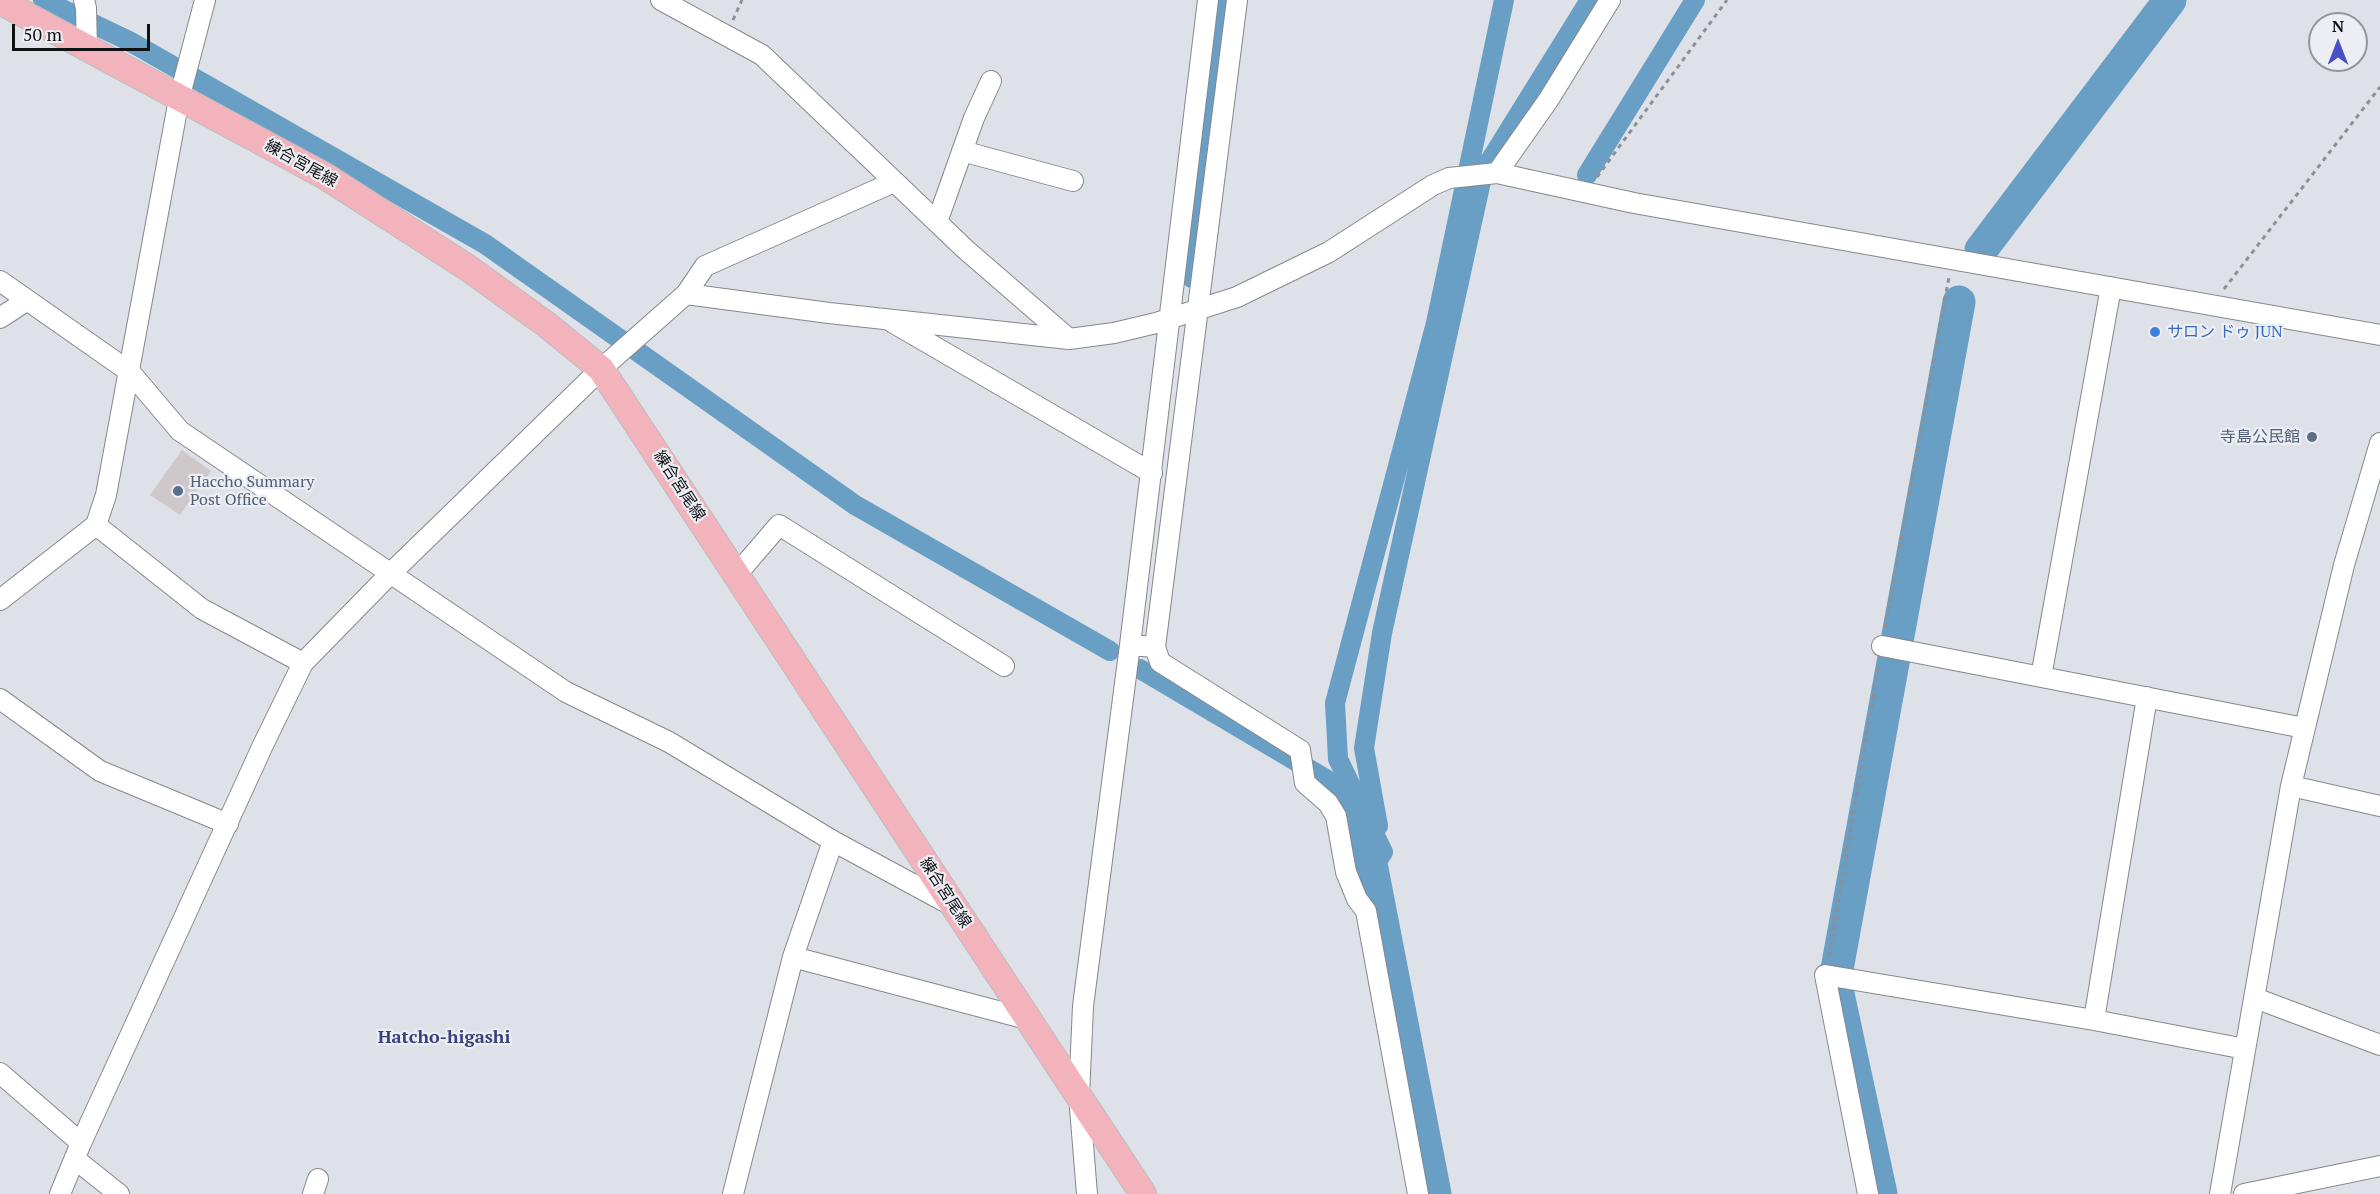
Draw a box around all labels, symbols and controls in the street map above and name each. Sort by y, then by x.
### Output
scale bar [15,12,153,50]
north arrow [2308,12,2368,72]
text: N [2332,15,2344,37]
text: 50 m [23,22,62,46]
street label: 練合宮尾線 [261,136,341,192]
place label: サロン ドゥ JUN [2167,322,2283,342]
marker: サロン ドゥ JUN [2148,325,2162,339]
place label: 寺島公民館 [2220,427,2300,447]
marker: 寺島公民館 [2305,430,2319,444]
street label: 練合宮尾線 [649,447,709,525]
place label: Haccho Summary Post Office [190,472,314,510]
marker: Haccho Summary Post Office [171,484,185,498]
street label: 練合宮尾線 [915,854,975,932]
district label: Hatcho-higashi [378,1027,510,1049]

